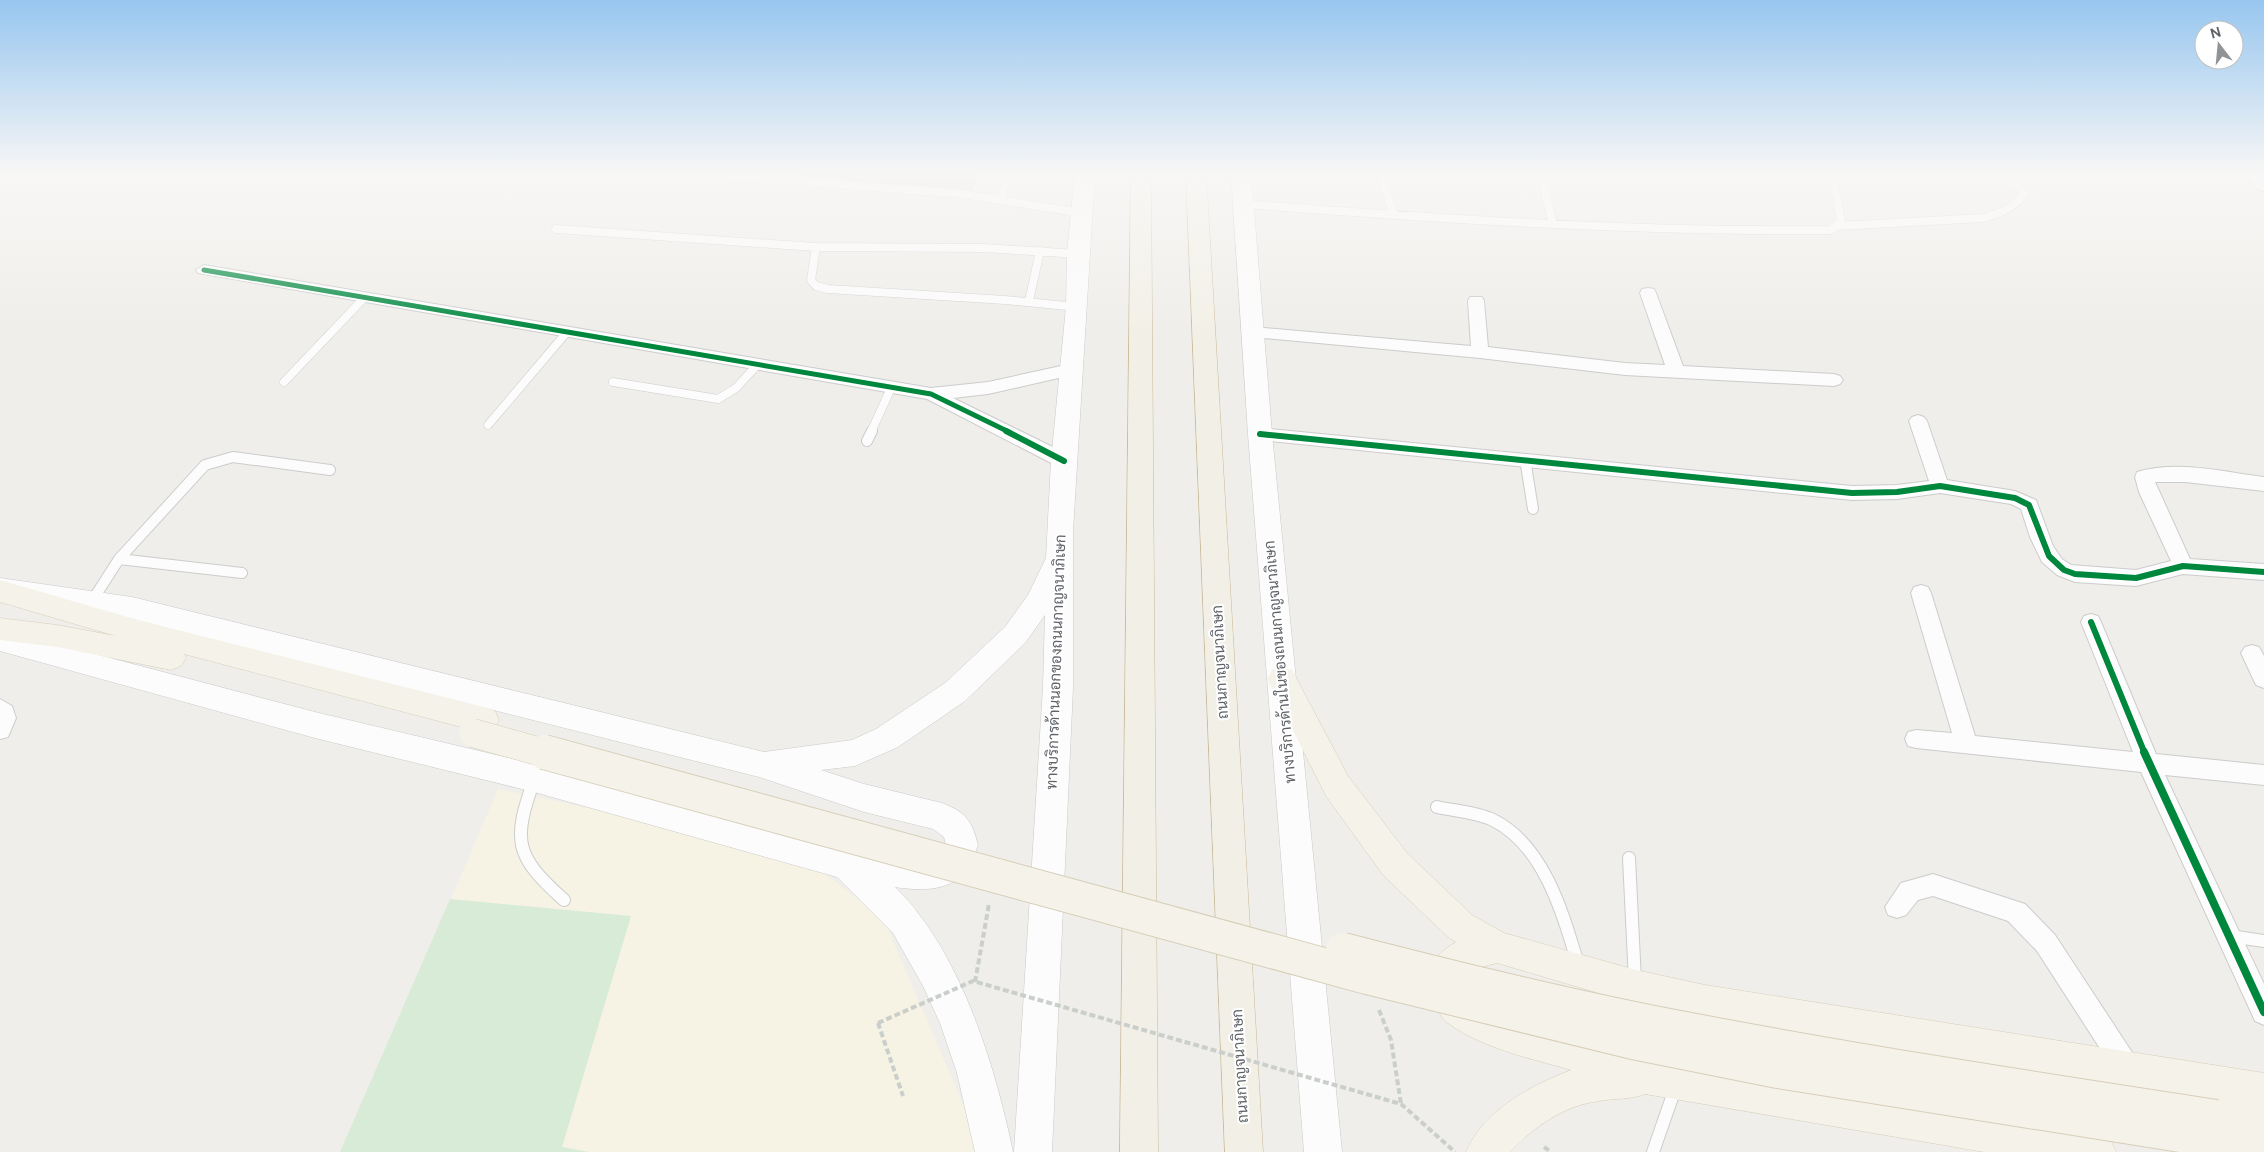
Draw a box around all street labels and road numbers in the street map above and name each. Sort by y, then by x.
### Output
street label: ทางบริการด้านนอกของถนนกาญจนาภิเษก [1042,534,1070,790]
street label: ทางบริการด้านในของถนนกาญจนาภิเษก [1259,540,1301,784]
street label: ถนนกาญจนาภิเษก [1207,605,1233,719]
street label: ถนนกาญจนาภิเษก [1227,1009,1253,1123]

